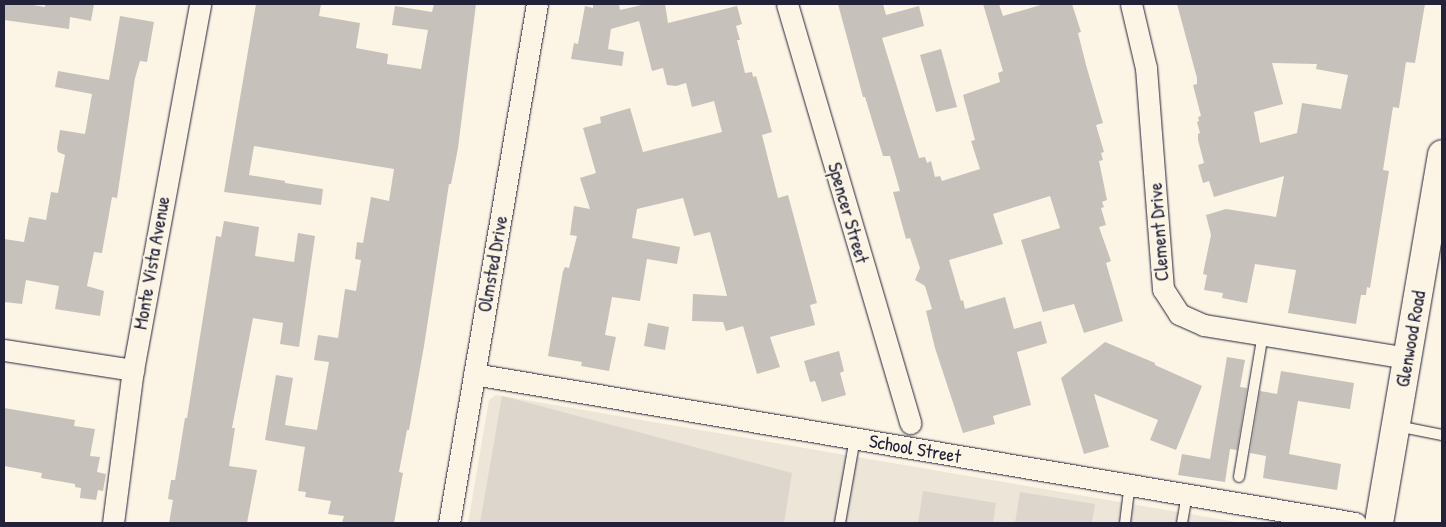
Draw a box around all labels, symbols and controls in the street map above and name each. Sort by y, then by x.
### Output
street label: Spencer Street [823,160,873,266]
street label: Clement Drive [1144,182,1174,282]
street label: Monte Vista Avenue [129,195,175,331]
street label: Olmsted Drive [473,214,513,314]
street label: Glenwood Road [1391,289,1431,389]
street label: School Street [867,430,963,468]

